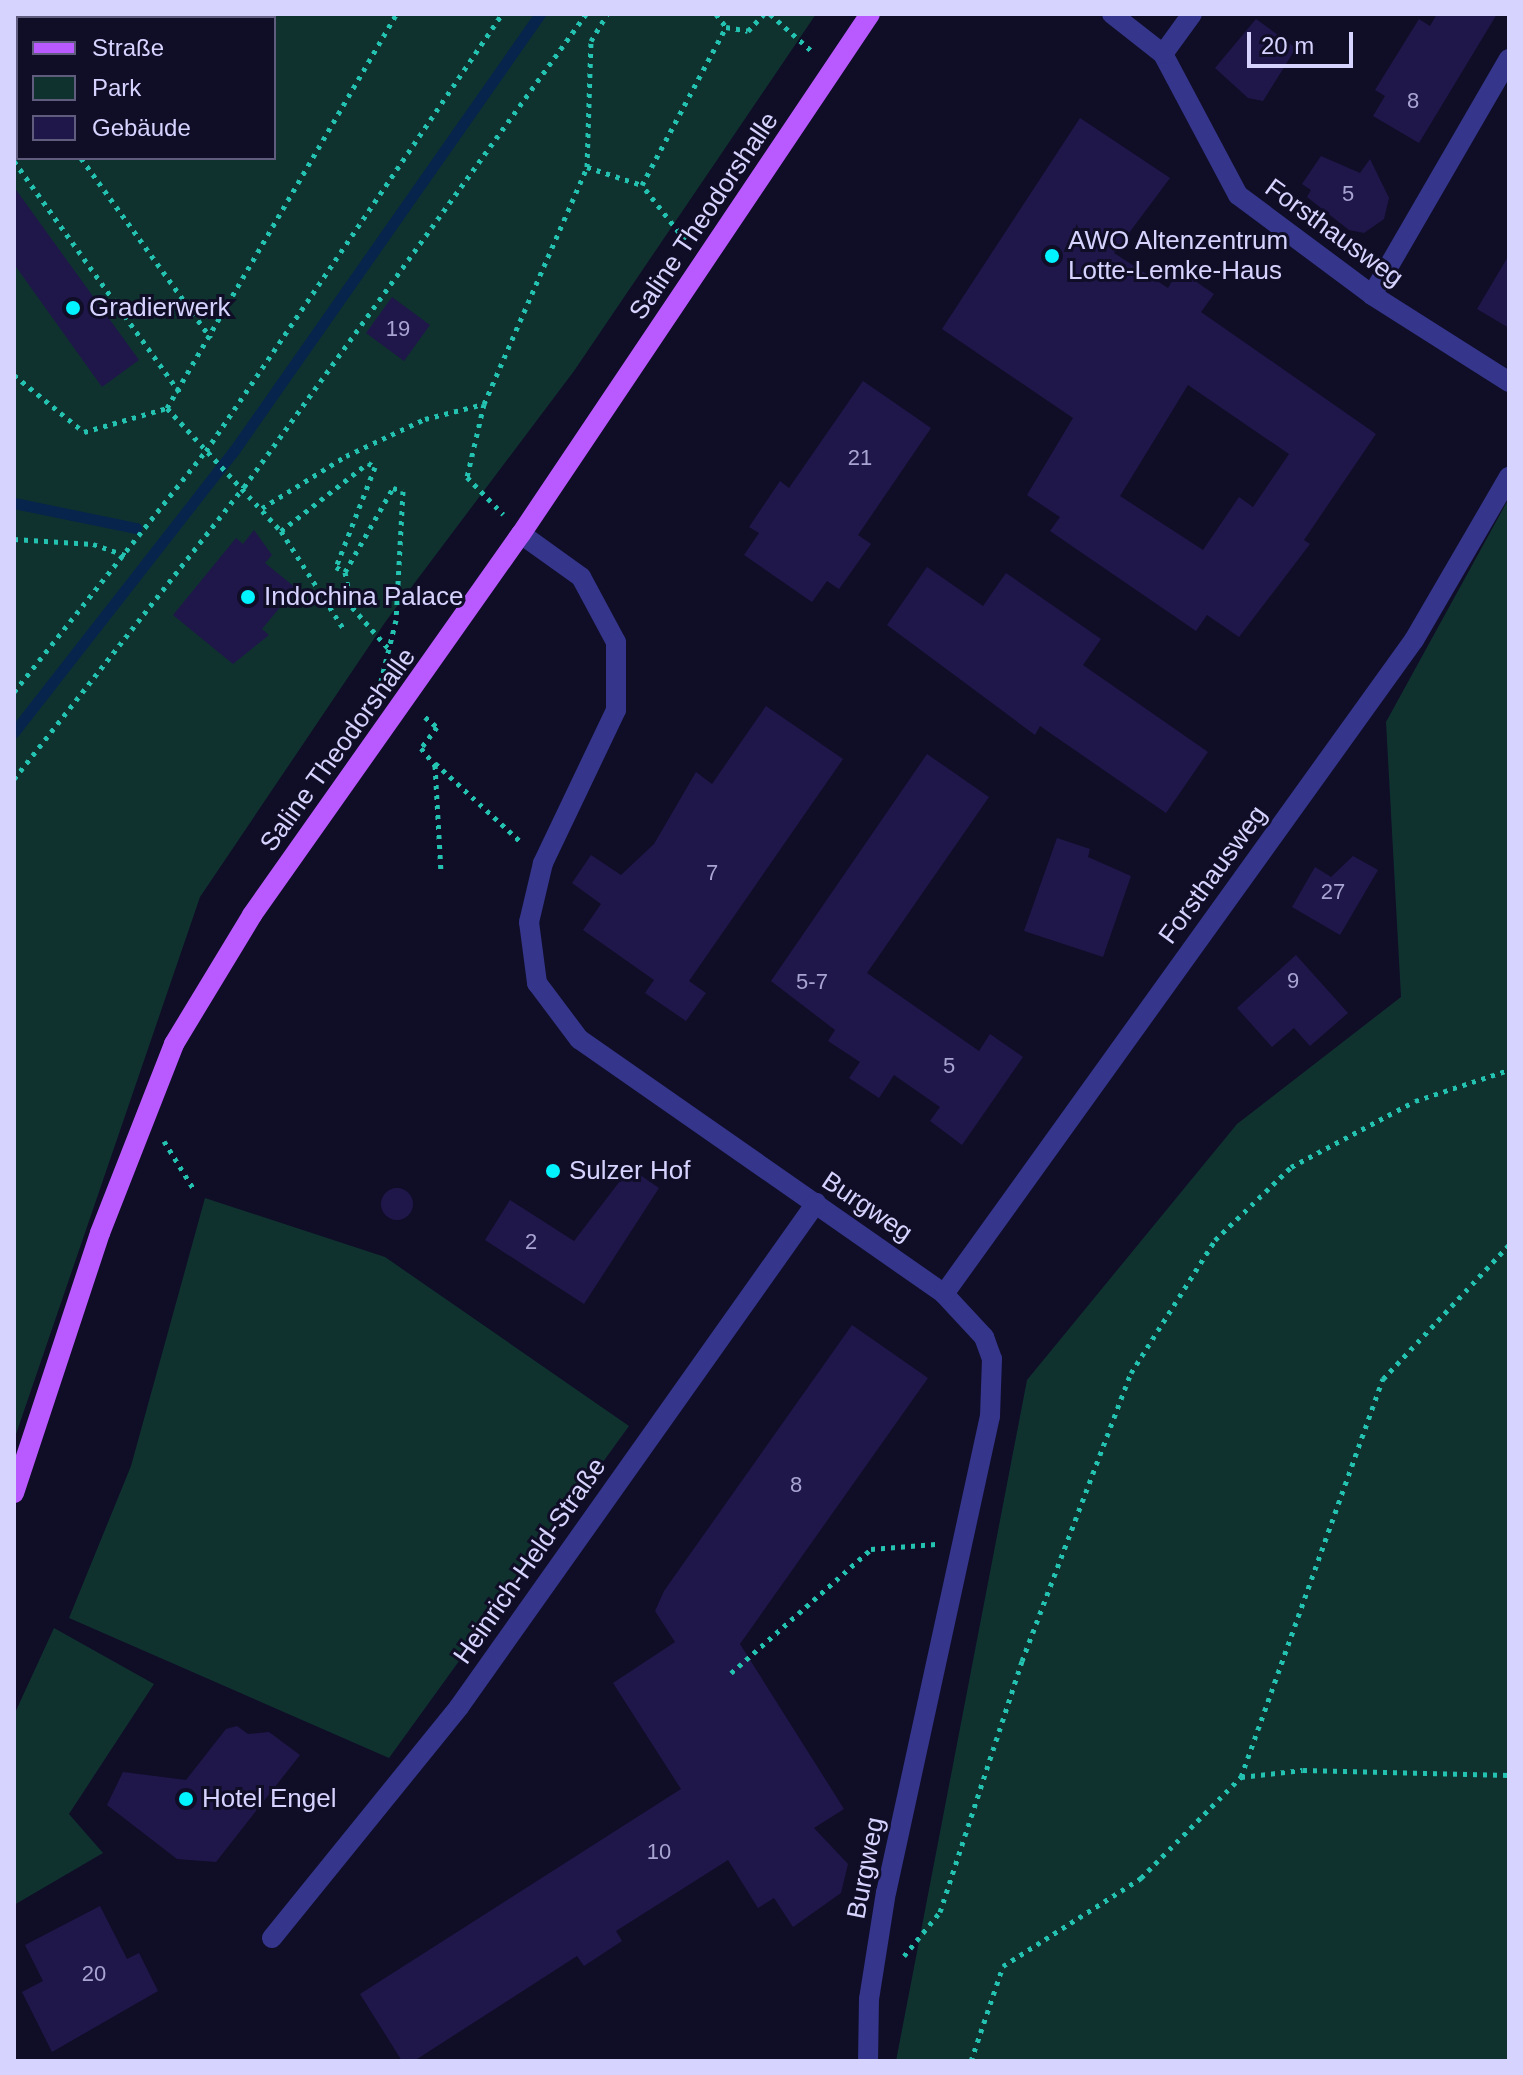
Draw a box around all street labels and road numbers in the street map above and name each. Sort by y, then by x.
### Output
street label: Saline Theodorshalle [623,106,785,326]
street label: Forsthausweg [1259,172,1409,294]
street label: Saline Theodorshalle [254,642,422,858]
street label: Forsthausweg [1152,800,1274,950]
street label: Burgweg [816,1165,918,1249]
street label: Heinrich-Held-Straße [447,1452,613,1670]
street label: Burgweg [841,1815,891,1921]

